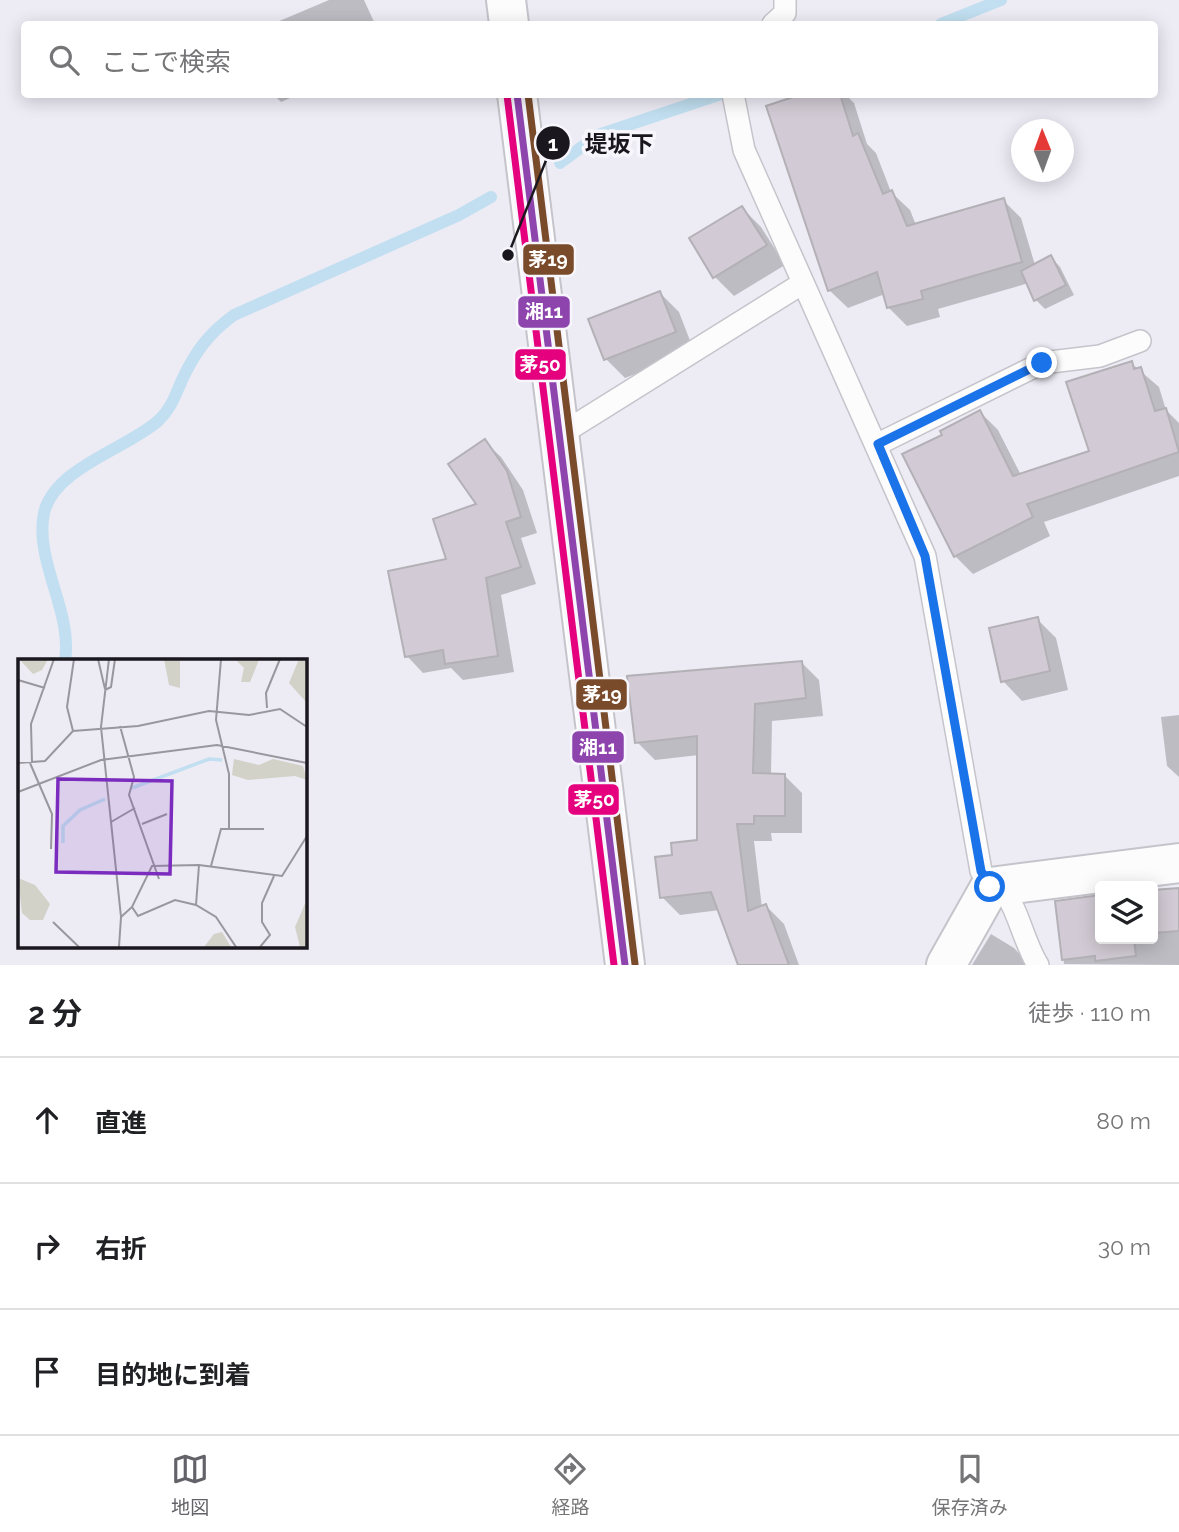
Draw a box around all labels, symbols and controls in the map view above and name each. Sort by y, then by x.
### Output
search box [21,21,1158,98]
icon: search [45,41,83,79]
text: ここで検索 [101,47,231,77]
north arrow [1011,119,1074,182]
callout: 堤坂下 [536,121,668,165]
text: 堤坂下 [585,130,654,157]
text: 1 [548,131,558,156]
line badge: 茅19 [522,243,575,276]
text: 茅19 [528,248,568,270]
line badge: 湘11 [517,295,571,329]
text: 湘11 [525,300,563,322]
route end [1026,347,1057,378]
line badge: 茅50 [514,348,567,381]
text: 茅50 [519,353,561,375]
inset map [18,659,306,948]
line badge: 茅19 [575,678,628,711]
text: 茅19 [582,683,622,705]
line badge: 湘11 [571,730,625,764]
text: 湘11 [579,736,617,758]
line badge: 茅50 [567,783,620,816]
text: 茅50 [573,788,615,810]
route start [974,871,1005,902]
map controls [1095,881,1158,944]
button: layers [1095,881,1158,944]
text: 2 分 [28,996,82,1031]
text: 徒歩 · 110 m [1028,999,1151,1026]
icon: ahead [28,1101,66,1139]
text: 80 m [1096,1107,1151,1134]
text: 直進 [95,1108,147,1138]
icon: right [28,1227,66,1265]
text: 30 m [1098,1233,1151,1260]
text: 右折 [95,1234,147,1264]
icon: arrive [28,1353,66,1391]
text: 目的地に到着 [95,1360,251,1390]
tab: 地図 [171,1450,209,1519]
tab: 経路 [551,1450,590,1519]
tab: 保存済み [932,1450,1008,1519]

